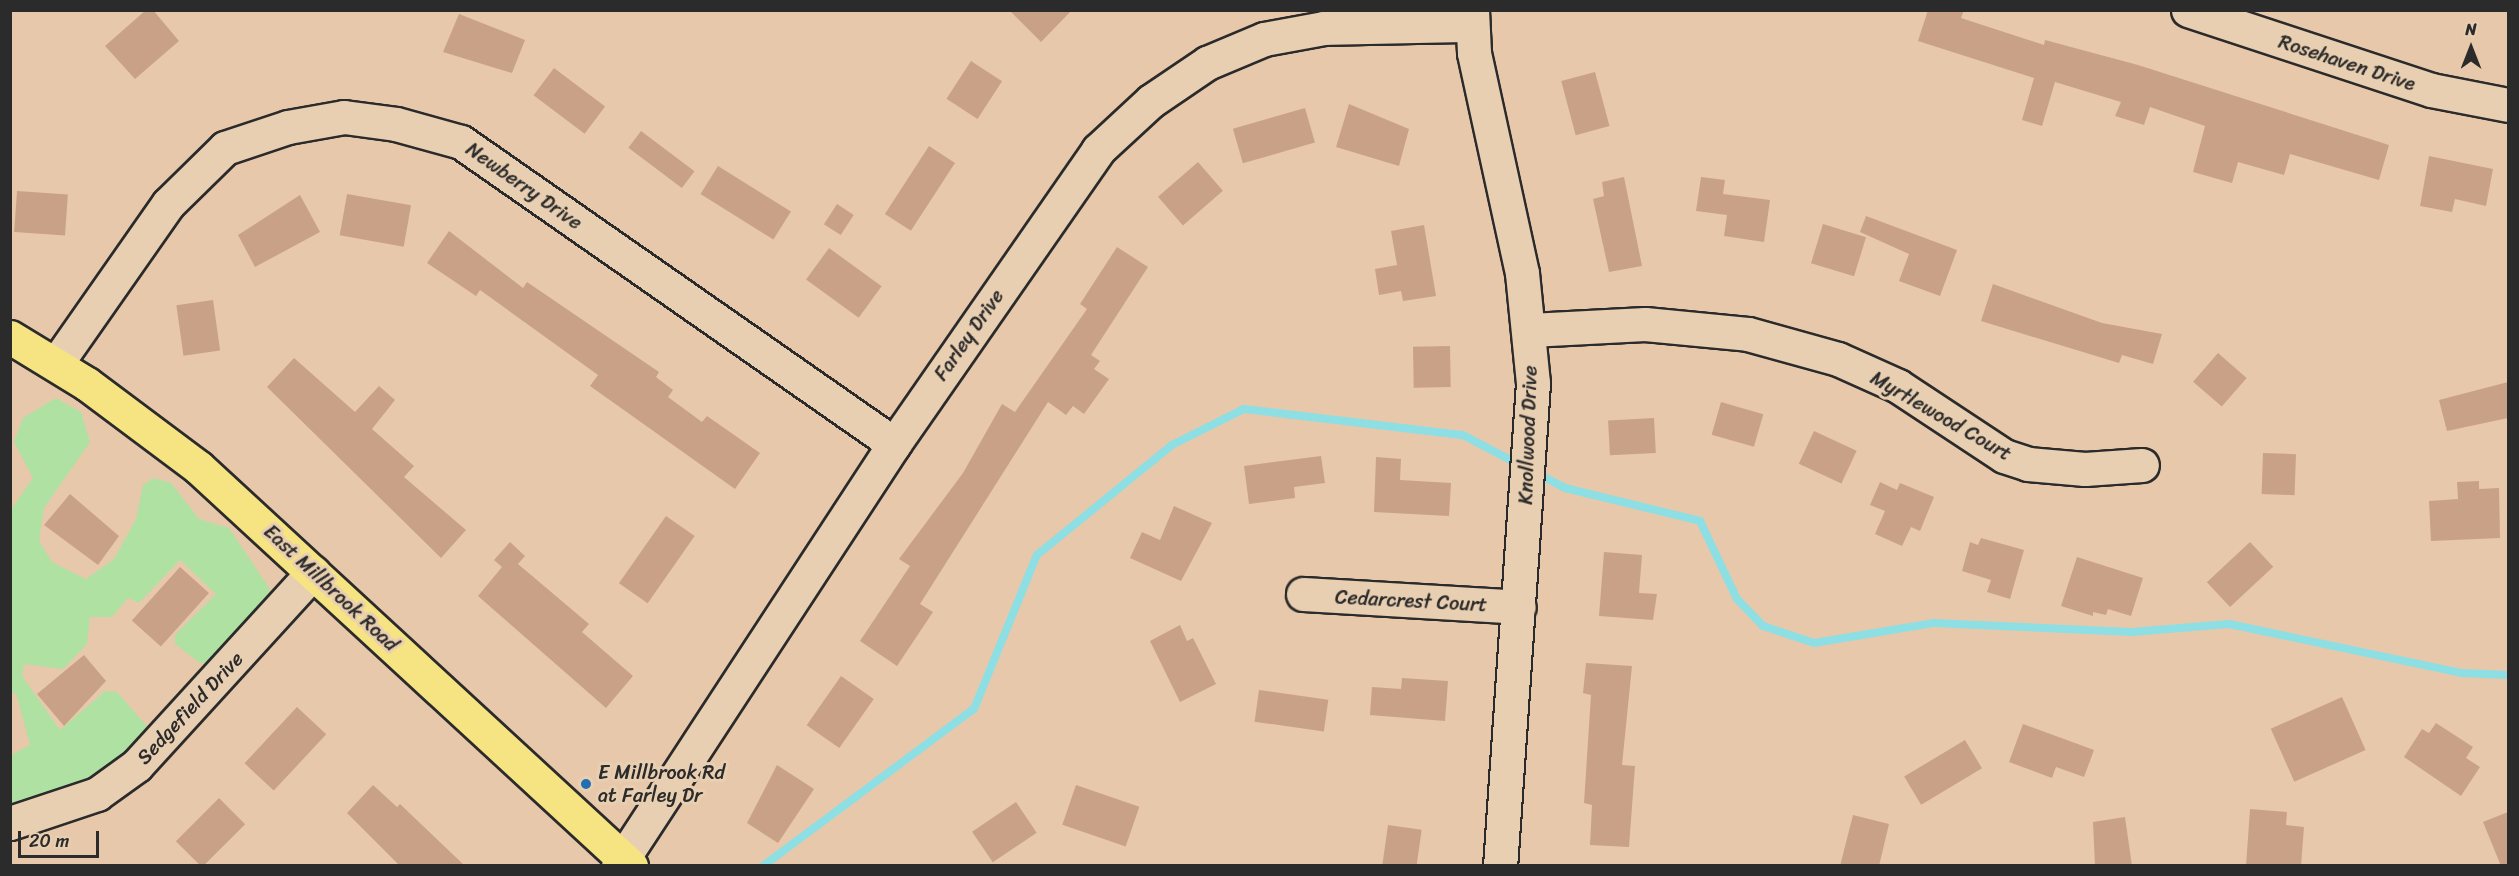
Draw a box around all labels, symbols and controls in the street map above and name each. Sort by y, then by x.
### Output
text: N [2465,15,2477,44]
north arrow [2441,18,2501,78]
street label: Rosehaven Drive [2275,29,2419,97]
street label: Newberry Drive [461,137,587,235]
street label: Farley Drive [929,285,1009,385]
street label: Knollwood Drive [1514,365,1542,505]
street label: Myrtlewood Court [1866,366,2016,466]
street label: East Millbrook Road [259,519,403,657]
street label: Cedarcrest Court [1334,585,1488,617]
street label: Sedgefield Drive [132,647,248,769]
place label: E Millbrook Rd at Farley Dr [598,760,725,807]
marker: E Millbrook Rd at Farley Dr [579,777,593,791]
scale bar [21,819,102,857]
text: 20 m [29,825,69,857]

